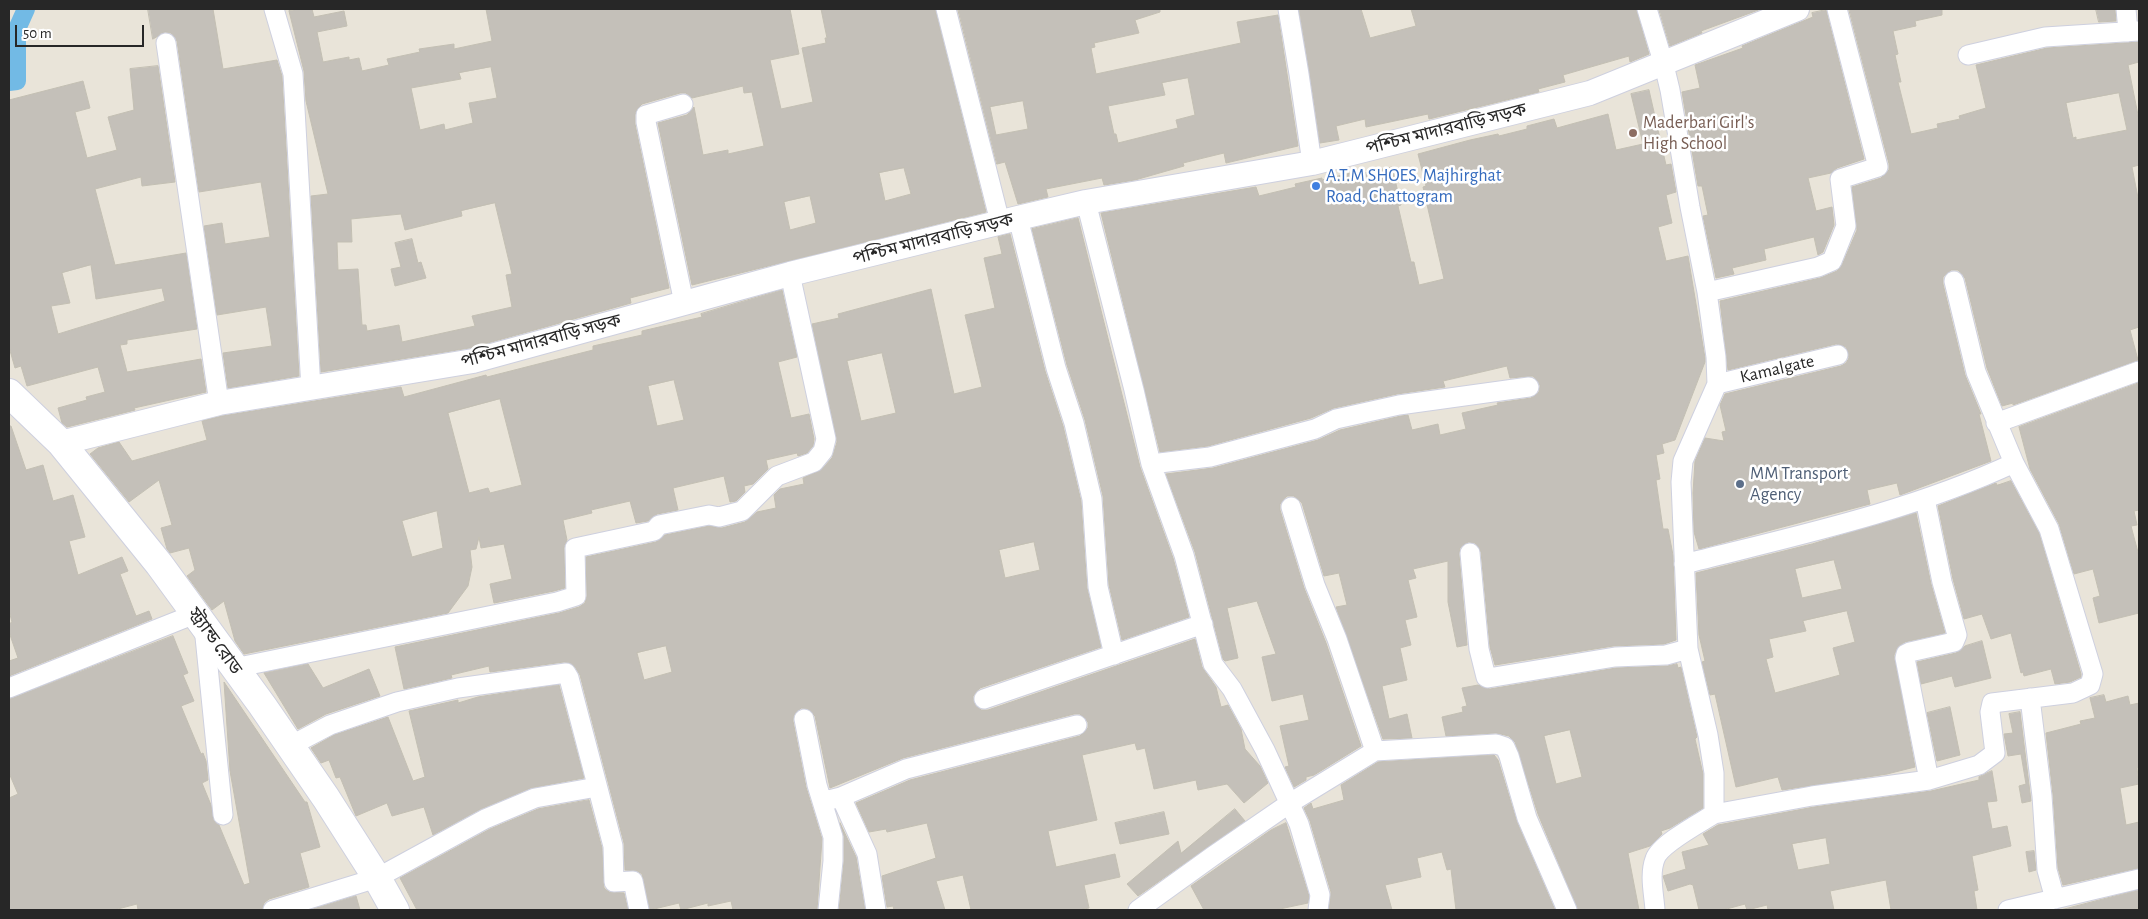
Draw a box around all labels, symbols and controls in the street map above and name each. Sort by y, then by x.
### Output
scale bar [18,15,146,47]
text: 50 m [23,26,52,41]
street label: পশ্চিম মাদারবাড়ি সড়ক [1363,99,1529,159]
place label: Maderbari Girl's High School [1643,112,1754,154]
marker: Maderbari Girl's High School [1627,127,1639,139]
place label: A.T.M SHOES, Majhirghat Road, Chattogram [1326,165,1502,208]
marker: A.T.M SHOES, Majhirghat Road, Chattogram [1310,180,1322,192]
street label: পশ্চিম মাদারবাড়ি সড়ক [850,209,1016,269]
street label: পশ্চিম মাদারবাড়ি সড়ক [459,309,623,373]
street label: Kamalgate [1738,350,1816,388]
place label: MM Transport Agency [1750,463,1848,506]
marker: MM Transport Agency [1734,478,1746,490]
street label: স্ট্র্যান্ড রোড [183,603,247,679]

